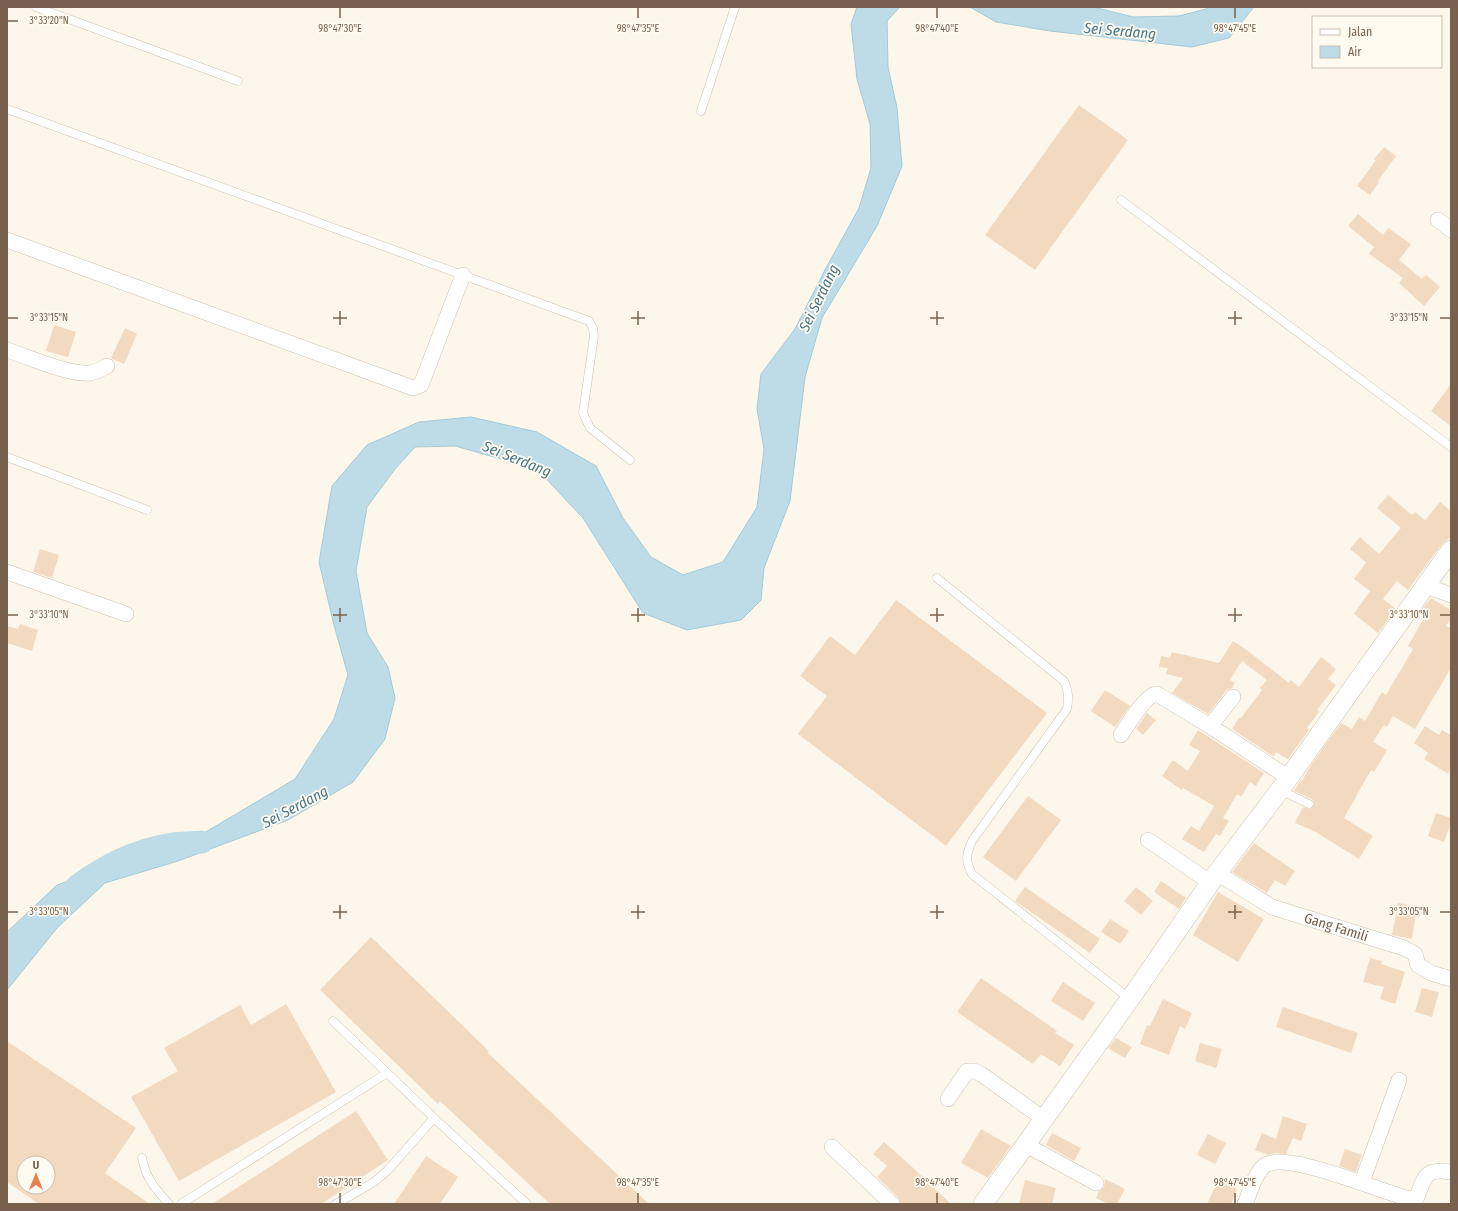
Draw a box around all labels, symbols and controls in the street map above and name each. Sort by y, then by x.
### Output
text: 3°33'20"N [29,15,69,27]
legend [1312,16,1442,68]
water label: Sei Serdang [1082,19,1157,43]
text: 98°47'30"E [318,23,362,35]
text: 98°47'35"E [617,23,660,35]
text: 98°47'40"E [915,23,959,35]
text: 98°47'45"E [1214,23,1257,35]
text: Jalan [1348,25,1372,39]
text: Air [1348,45,1362,59]
water label: Sei Serdang [795,261,843,335]
text: 3°33'15"N [30,312,68,324]
text: 3°33'15"N [1390,312,1428,324]
water label: Sei Serdang [479,437,554,481]
text: 3°33'10"N [29,609,69,621]
text: 3°33'10"N [1389,609,1429,621]
water label: Sei Serdang [258,782,331,832]
text: 3°33'05"N [29,906,69,918]
text: 3°33'05"N [1389,906,1429,918]
street label: Gang Famili [1302,910,1370,945]
north arrow [16,1155,56,1195]
text: U [33,1159,39,1172]
text: 98°47'30"E [318,1177,362,1189]
text: 98°47'35"E [617,1177,660,1189]
text: 98°47'40"E [915,1177,959,1189]
text: 98°47'45"E [1214,1177,1257,1189]

